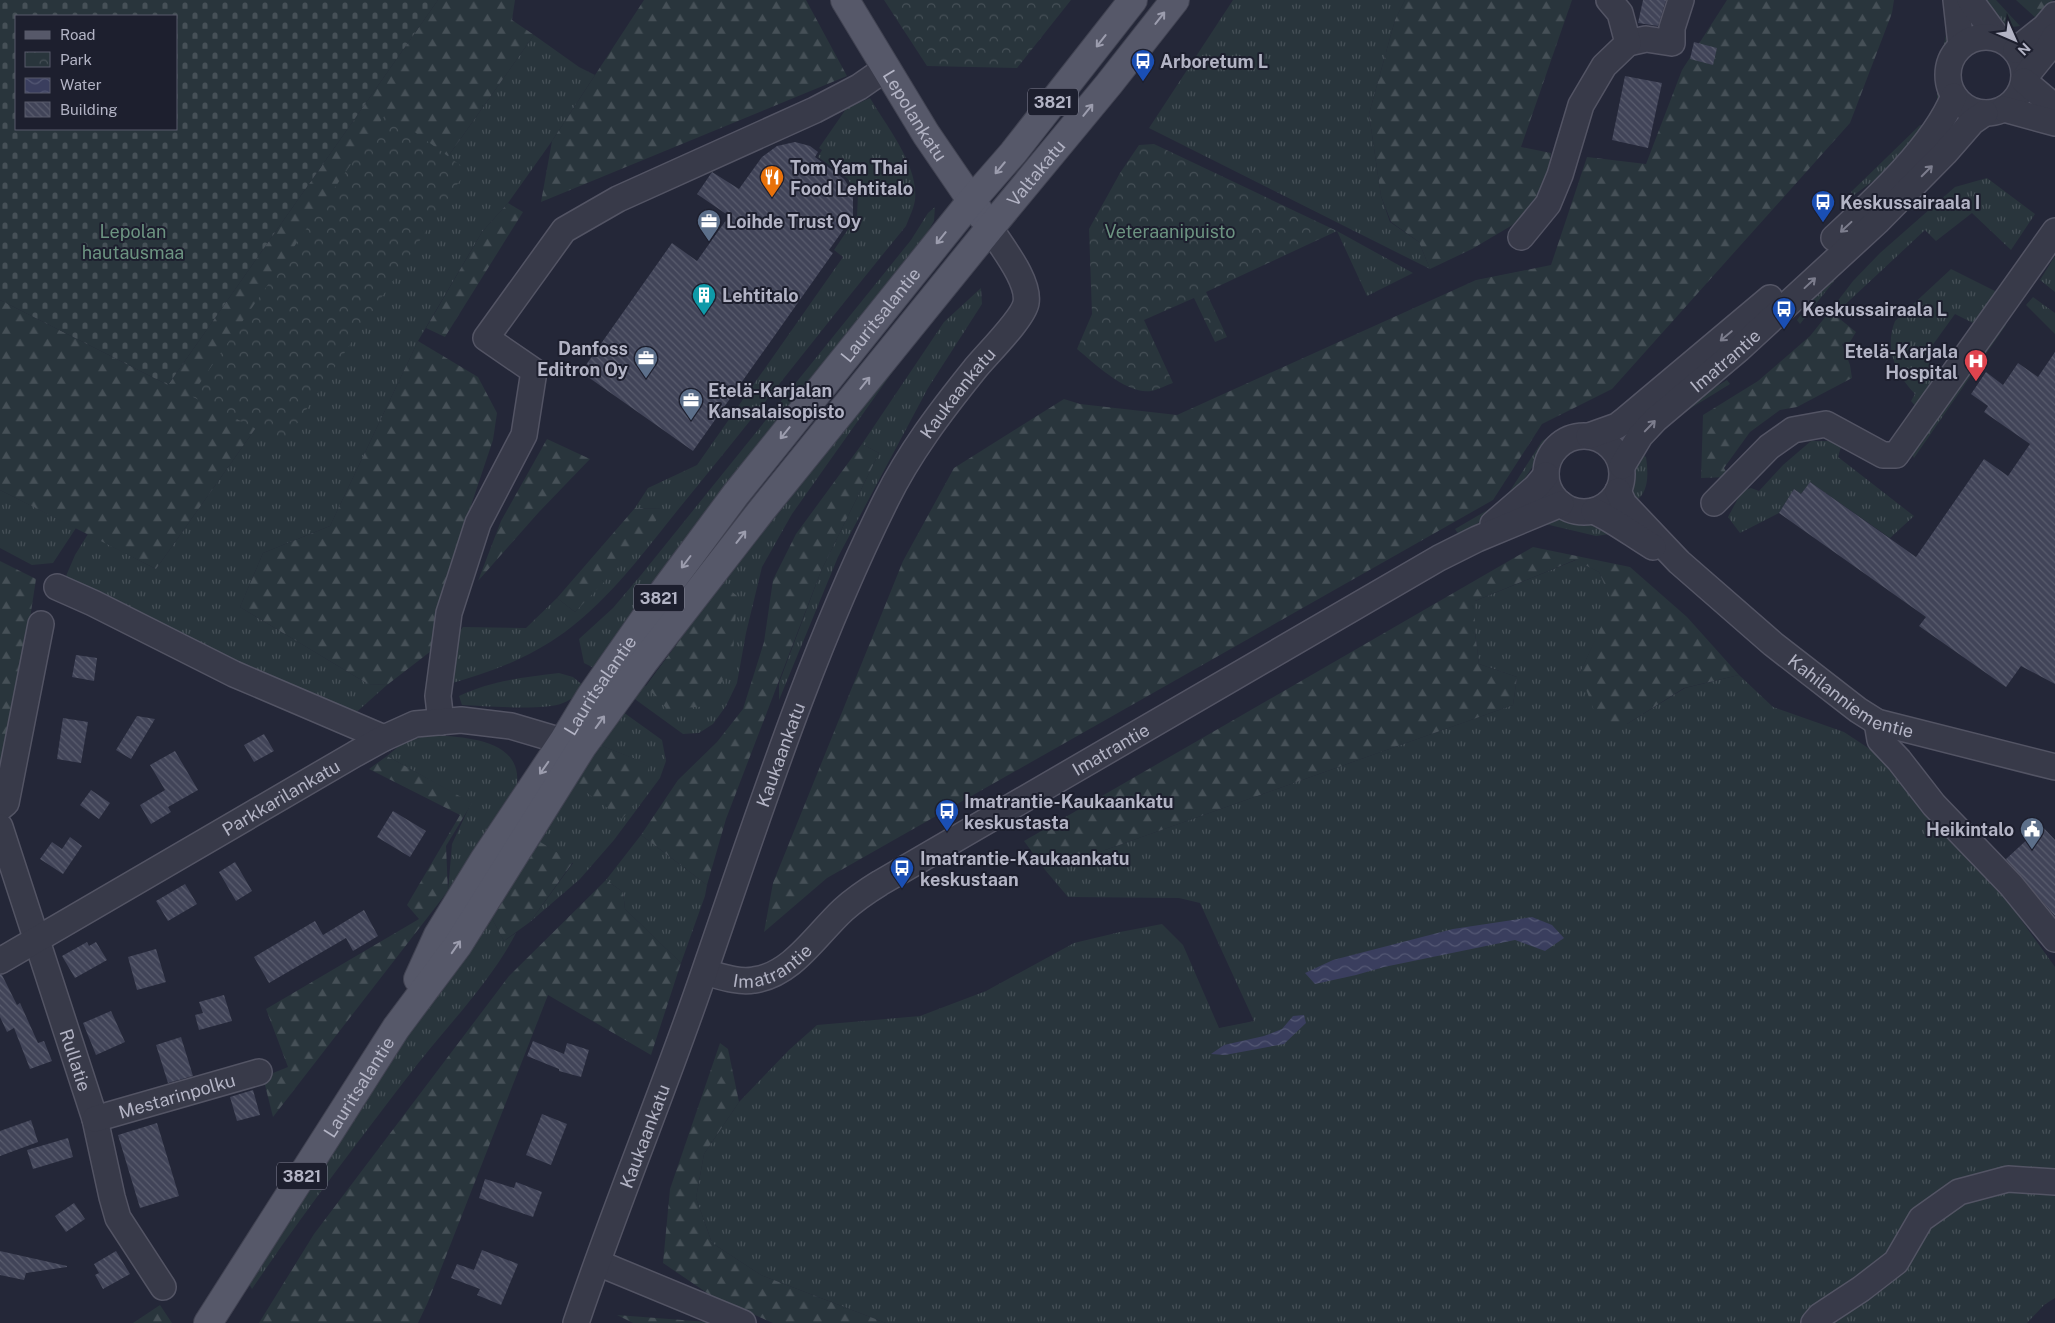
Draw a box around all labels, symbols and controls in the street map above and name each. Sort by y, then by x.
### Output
one-way arrow [1155,12,1166,25]
legend [15,15,178,130]
north arrow [1990,15,2040,65]
text: Road [60,26,96,43]
one-way arrow [1096,34,1107,47]
text: N [2015,40,2034,59]
bus stop icon: Arboretum L [1130,48,1156,82]
text: Park [60,51,92,68]
place label: Arboretum L [1160,51,1268,72]
street label: Lepolankatu [879,66,952,165]
text: Water [60,76,102,93]
road number: 3821 [1028,88,1078,115]
text: Building [60,101,118,118]
one-way arrow [1082,103,1093,116]
street label: Valtakatu [1002,135,1069,210]
place label: Tom Yam Thai Food Lehtitalo [790,157,913,199]
one-way arrow [994,161,1005,174]
restaurant icon: Tom Yam Thai Food Lehtitalo [759,164,785,198]
one-way arrow [1921,165,1934,177]
bus stop icon: Keskussairaala I [1810,189,1836,223]
place label: Keskussairaala I [1840,192,1980,213]
office icon: Loihde Trust Oy [696,208,722,242]
place label: Loihde Trust Oy [726,211,861,232]
park label: Lepolan hautausmaa [82,221,184,263]
park label: Veteraanipuisto [1104,221,1236,242]
one-way arrow [1839,221,1852,233]
one-way arrow [936,232,947,245]
street label: Lauritsalantie [836,263,924,366]
one-way arrow [1804,277,1817,289]
building icon: Lehtitalo [691,282,717,316]
place label: Lehtitalo [722,285,799,306]
bus stop icon: Keskussairaala L [1771,296,1797,330]
place label: Keskussairaala L [1802,299,1947,320]
street label: Imatrantie [1686,324,1764,396]
one-way arrow [1719,330,1732,342]
place label: Danfoss Editron Oy [537,338,628,380]
place label: Etelä-Karjala Hospital [1845,341,1958,383]
street label: Kaukaankatu [915,343,999,442]
office icon: Danfoss Editron Oy [633,345,659,379]
hospital icon: Etelä-Karjala Hospital [1963,348,1989,382]
one-way arrow [859,376,870,389]
place label: Etelä-Karjalan Kansalaisopisto [708,380,845,422]
office icon: Etelä-Karjalan Kansalaisopisto [678,387,704,421]
one-way arrow [1643,420,1656,432]
one-way arrow [779,426,790,439]
one-way arrow [735,530,746,543]
one-way arrow [680,555,691,568]
road number: 3821 [634,584,684,612]
street label: Lauritsalantie [559,631,640,739]
street label: Kahilanniementie [1784,649,1916,741]
street label: Kaukaankatu [752,699,809,810]
one-way arrow [595,716,606,729]
street label: Imatrantie [1068,718,1153,780]
street label: Parkkarilankatu [218,755,343,840]
one-way arrow [539,761,549,775]
place label: Imatrantie-Kaukaankatu keskustasta [964,791,1174,833]
bus stop icon: Imatrantie-Kaukaankatu keskustasta [934,798,960,832]
public building icon: Heikintalo [2019,816,2045,850]
place label: Heikintalo [1926,819,2014,840]
place label: Imatrantie-Kaukaankatu keskustaan [920,848,1130,890]
bus stop icon: Imatrantie-Kaukaankatu keskustaan [889,855,915,889]
street label: Imatrantie [732,940,816,991]
one-way arrow [451,941,462,954]
street label: Rullatie [56,1026,96,1094]
street label: Lauritsalantie [319,1033,398,1141]
street label: Mestarinpolku [116,1069,238,1122]
street label: Kaukaankatu [615,1081,674,1191]
road number: 3821 [277,1162,327,1190]

